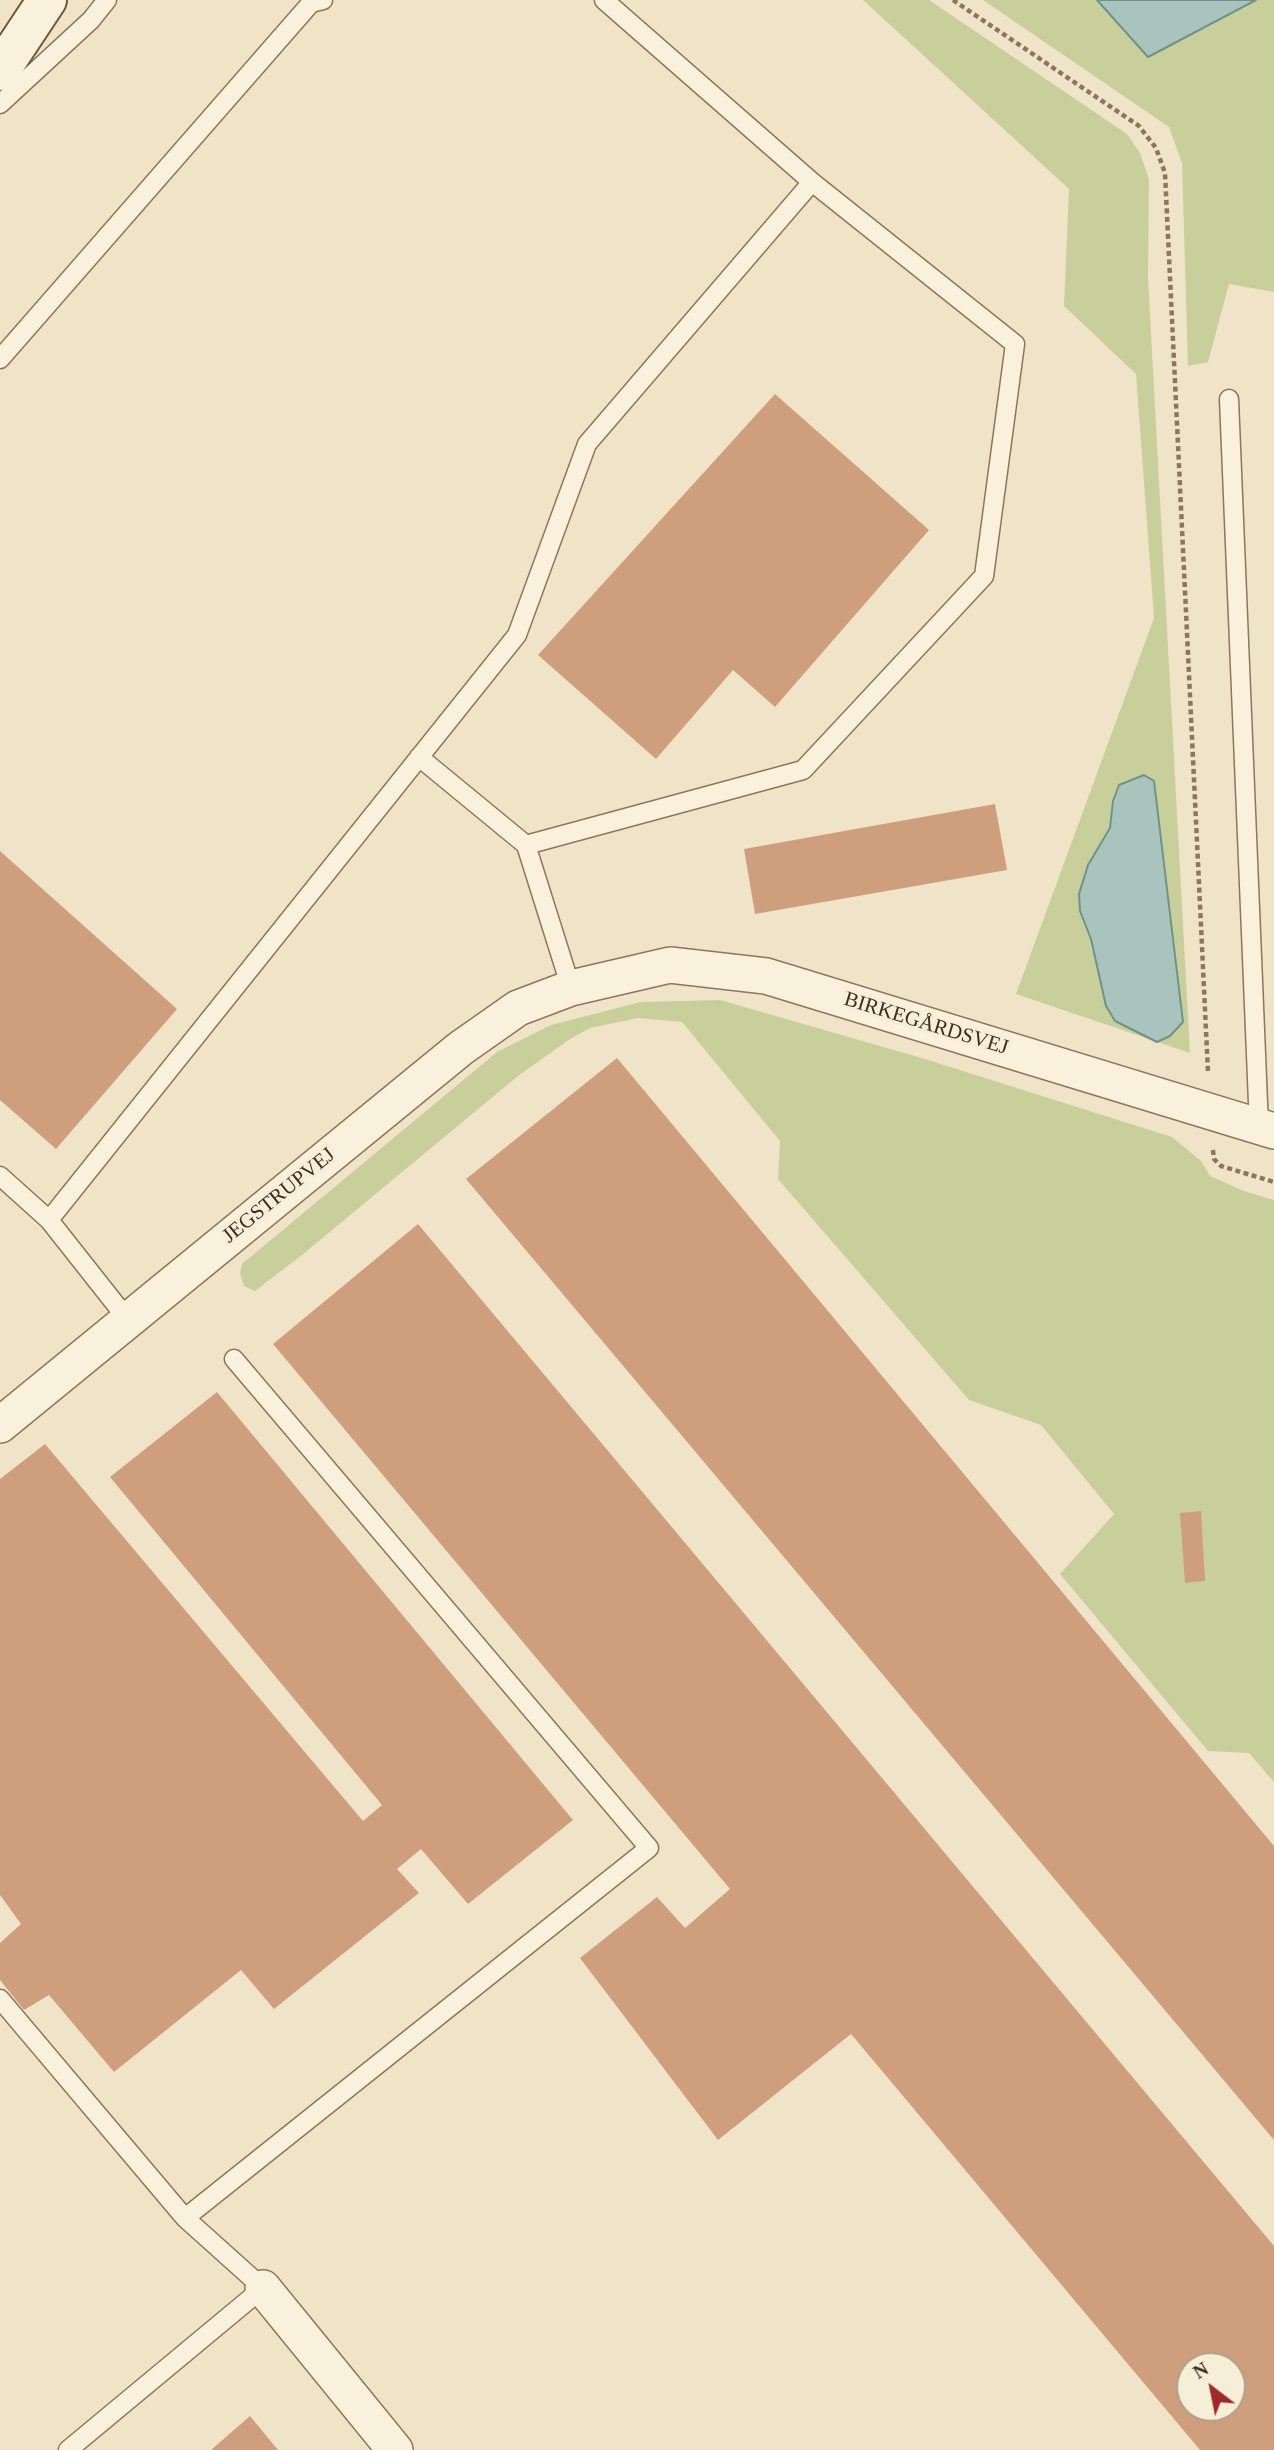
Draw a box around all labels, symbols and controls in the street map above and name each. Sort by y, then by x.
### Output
street label: BIRKEGÅRDSVEJ [841,987,1011,1061]
street label: JEGSTRUPVEJ [218,1143,340,1249]
north arrow [1176,2352,1246,2422]
text: N [1189,2358,1212,2383]

